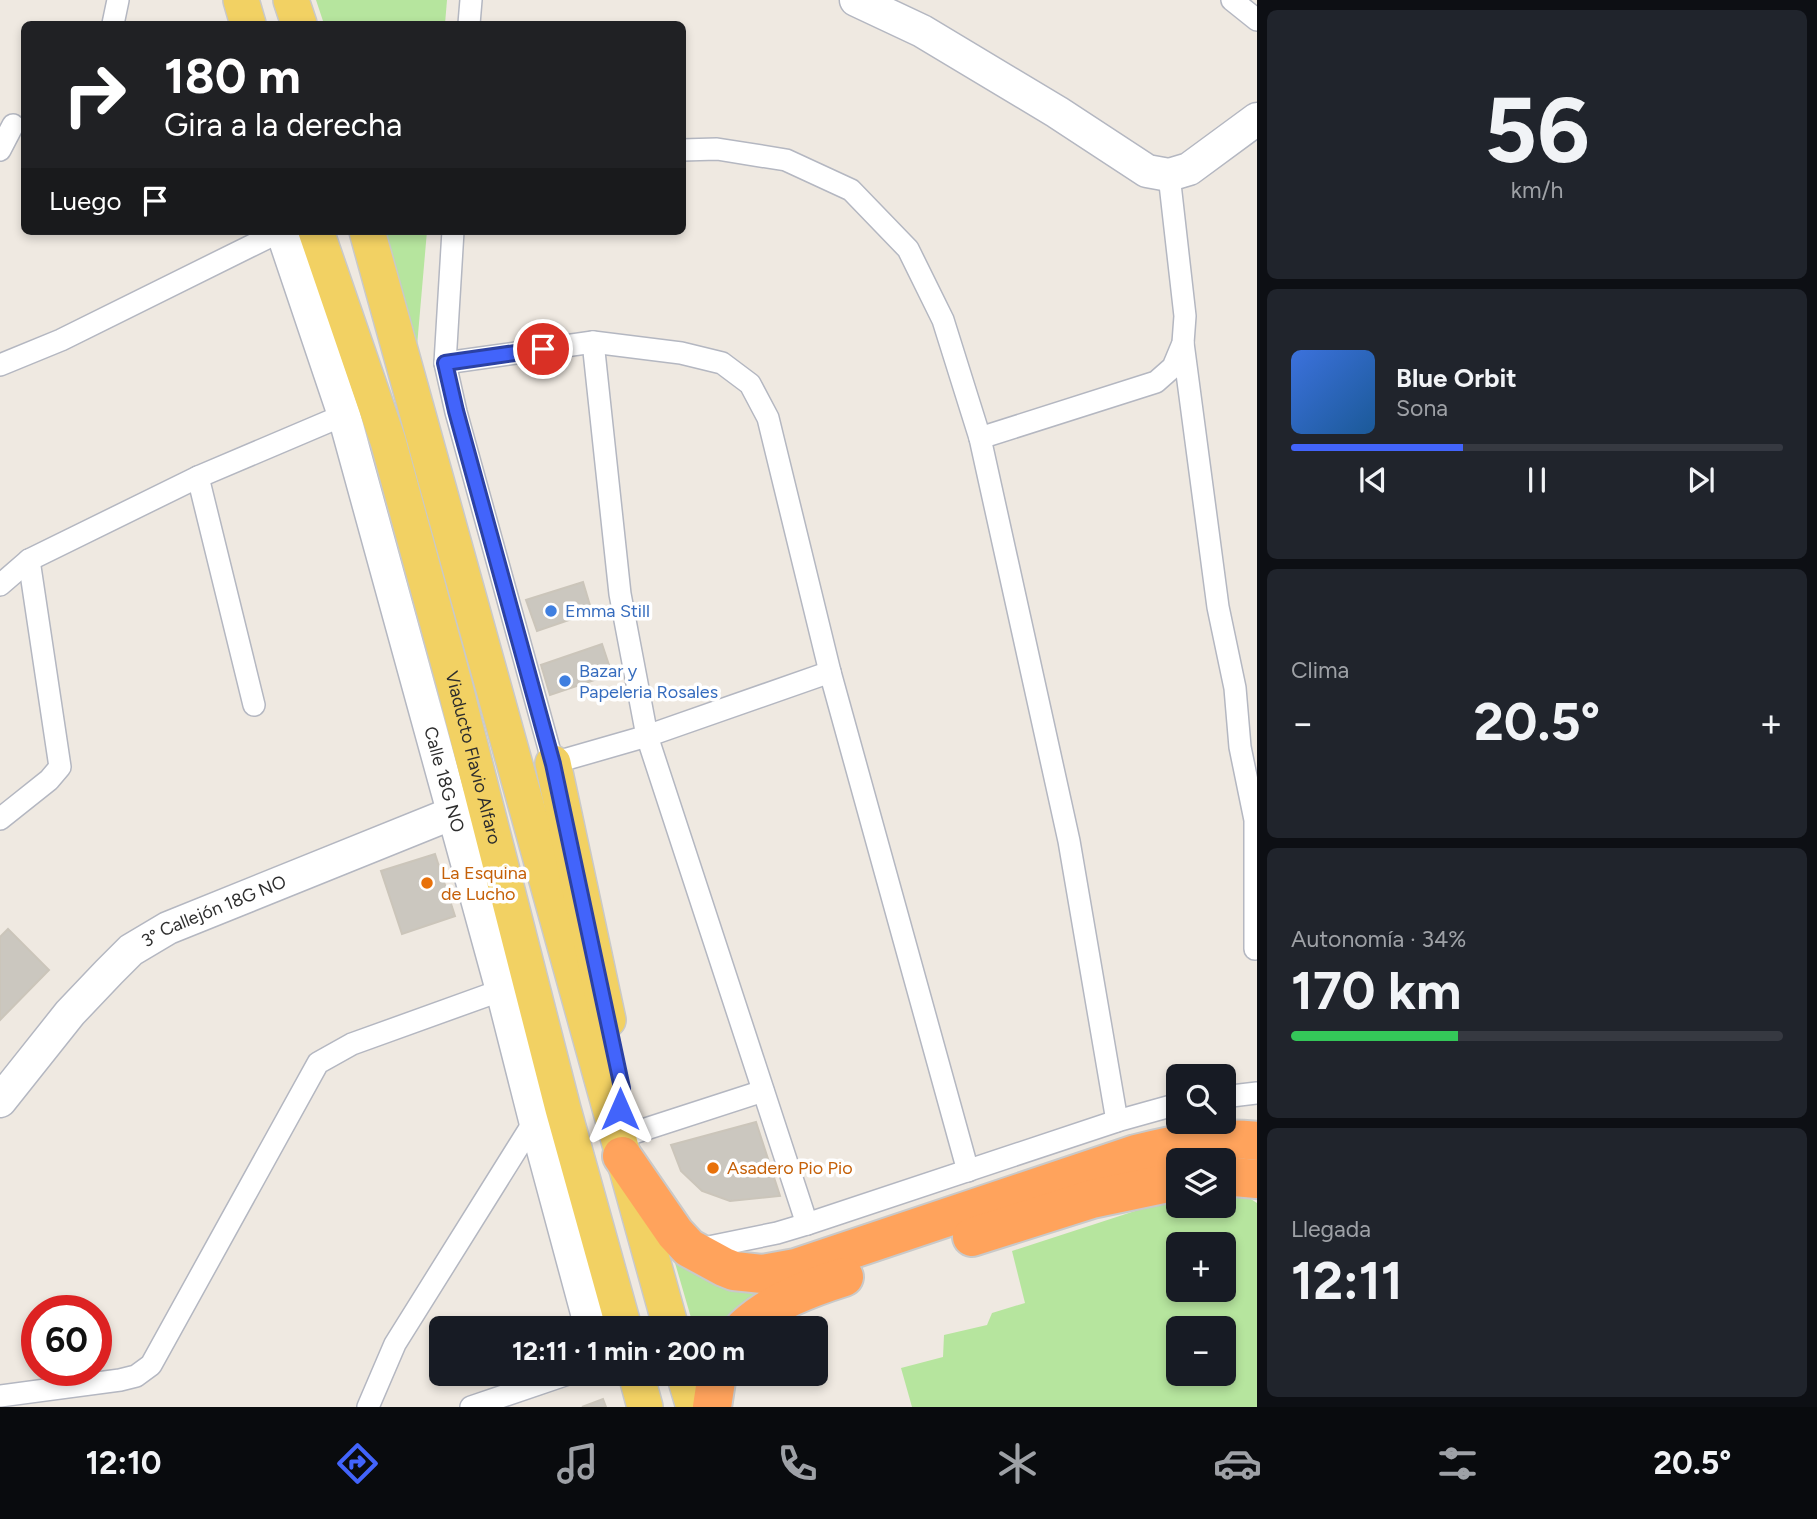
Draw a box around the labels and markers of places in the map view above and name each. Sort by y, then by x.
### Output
pin [513,319,573,379]
place label: Emma Still [565,600,650,622]
marker: Emma Still [543,603,559,619]
place label: Bazar y Papeleria Rosales [579,660,718,703]
marker: Bazar y Papeleria Rosales [557,673,573,689]
place label: La Esquina de Lucho [441,862,527,905]
marker: La Esquina de Lucho [419,875,435,891]
place label: Asadero Pio Pio [727,1157,853,1179]
marker: Asadero Pio Pio [705,1160,721,1176]

